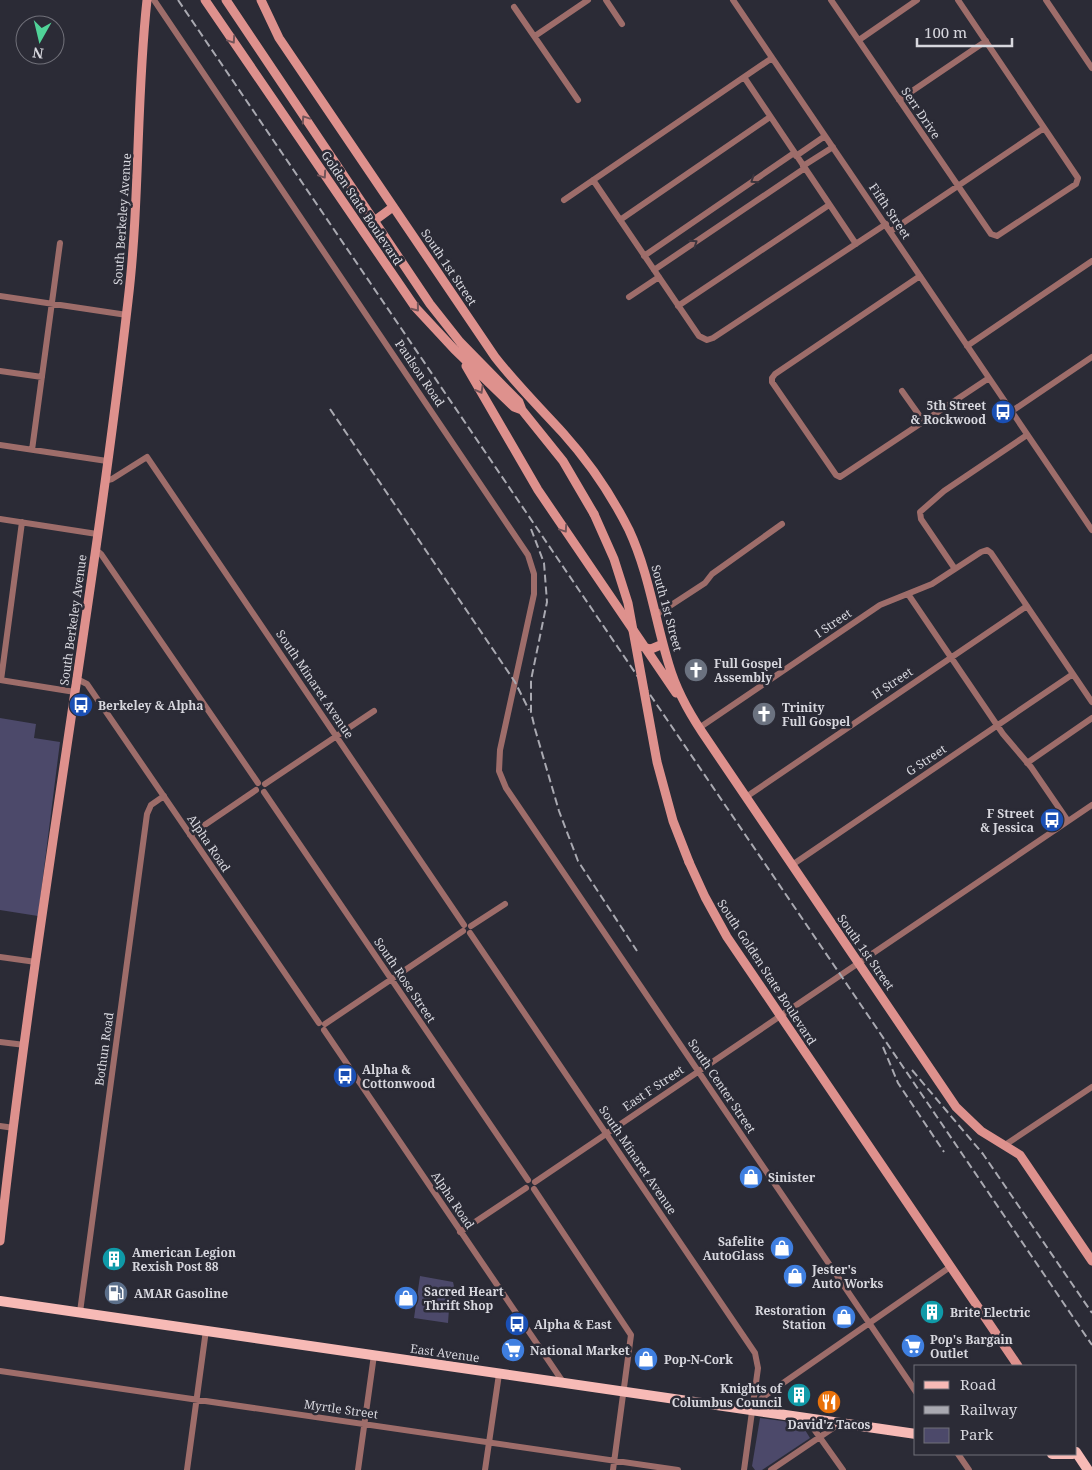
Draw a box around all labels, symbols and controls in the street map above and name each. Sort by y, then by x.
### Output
north arrow [15,15,65,65]
scale bar [917,15,1012,47]
text: 100 m [924,22,967,42]
one-way arrow [226,35,235,44]
text: N [31,43,45,64]
street label: Serr Drive [897,84,945,142]
one-way arrow [302,116,311,125]
street label: Golden State Boulevard [317,148,407,269]
street label: South Berkeley Avenue [109,153,135,285]
one-way arrow [317,169,326,178]
one-way arrow [750,174,760,183]
street label: Fifth Street [865,180,915,242]
street label: South 1st Street [417,225,481,309]
one-way arrow [688,240,698,249]
one-way arrow [411,302,419,311]
street label: Paulson Road [391,336,449,410]
one-way arrow [474,385,484,394]
place label: 5th Street & Rockwood [911,397,986,428]
bus stop icon: 5th Street & Rockwood [990,399,1016,425]
one-way arrow [558,524,567,533]
street label: South Berkeley Avenue [55,553,91,687]
street label: South 1st Street [647,563,687,653]
street label: I Street [811,604,855,642]
street label: South Minaret Avenue [272,626,358,742]
place label: Full Gospel Assembly [714,655,783,686]
church icon: Full Gospel Assembly [683,657,709,683]
street label: H Street [868,663,916,703]
bus stop icon: Berkeley & Alpha [68,692,94,718]
place label: Berkeley & Alpha [98,697,204,714]
place label: Trinity Full Gospel [782,699,851,730]
church icon: Trinity Full Gospel [751,701,777,727]
street label: G Street [903,740,949,780]
place label: F Street & Jessica [980,805,1034,836]
bus stop icon: F Street & Jessica [1039,807,1065,833]
street label: Alpha Road [184,811,235,876]
street label: South Golden State Boulevard [713,896,821,1049]
street label: South 1st Street [834,911,898,993]
street label: South Rose Street [370,934,440,1026]
street label: Bothun Road [90,1011,118,1087]
street label: South Center Street [684,1035,760,1137]
place label: Alpha & Cottonwood [362,1061,435,1092]
street label: East F Street [619,1061,687,1115]
bus stop icon: Alpha & Cottonwood [332,1063,358,1089]
street label: South Minaret Avenue [595,1102,681,1218]
shop icon: Sinister [738,1164,764,1190]
street label: Alpha Road [428,1168,479,1233]
place label: Sinister [768,1169,816,1186]
place label: Safelite AutoGlass [703,1233,764,1264]
shop icon: Safelite AutoGlass [769,1235,795,1261]
place label: American Legion Rexish Post 88 [132,1244,236,1275]
building icon: American Legion Rexish Post 88 [101,1246,127,1272]
place label: Jester's Auto Works [811,1261,884,1292]
shop icon: Jester's Auto Works [782,1263,808,1289]
fuel station icon: AMAR Gasoline [103,1280,129,1306]
place label: Sacred Heart Thrift Shop [424,1283,504,1314]
place label: AMAR Gasoline [134,1285,228,1302]
shop icon: Sacred Heart Thrift Shop [393,1285,419,1311]
building icon: Brite Electric [919,1299,945,1325]
place label: Restoration Station [755,1302,826,1333]
shop icon: Restoration Station [831,1304,857,1330]
place label: Brite Electric [950,1304,1030,1321]
bus stop icon: Alpha & East [504,1311,530,1337]
place label: Alpha & East [534,1316,612,1333]
place label: Pop's Bargain Outlet [930,1331,1013,1362]
supermarket icon: Pop's Bargain Outlet [900,1333,926,1359]
supermarket icon: National Market [500,1337,526,1363]
street label: East Avenue [409,1340,481,1366]
place label: National Market [530,1342,630,1359]
shop icon: Pop-N-Cork [633,1346,659,1372]
place label: Pop-N-Cork [664,1351,733,1368]
legend [914,1365,1077,1455]
text: Road [960,1374,996,1394]
place label: Knights of Columbus Council [672,1380,783,1411]
building icon: Knights of Columbus Council [786,1382,812,1408]
restaurant icon: David'z Tacos [816,1389,842,1415]
street label: Myrtle Street [303,1395,379,1423]
text: Railway [960,1399,1018,1419]
place label: David'z Tacos [788,1416,871,1433]
text: Park [960,1424,994,1444]

